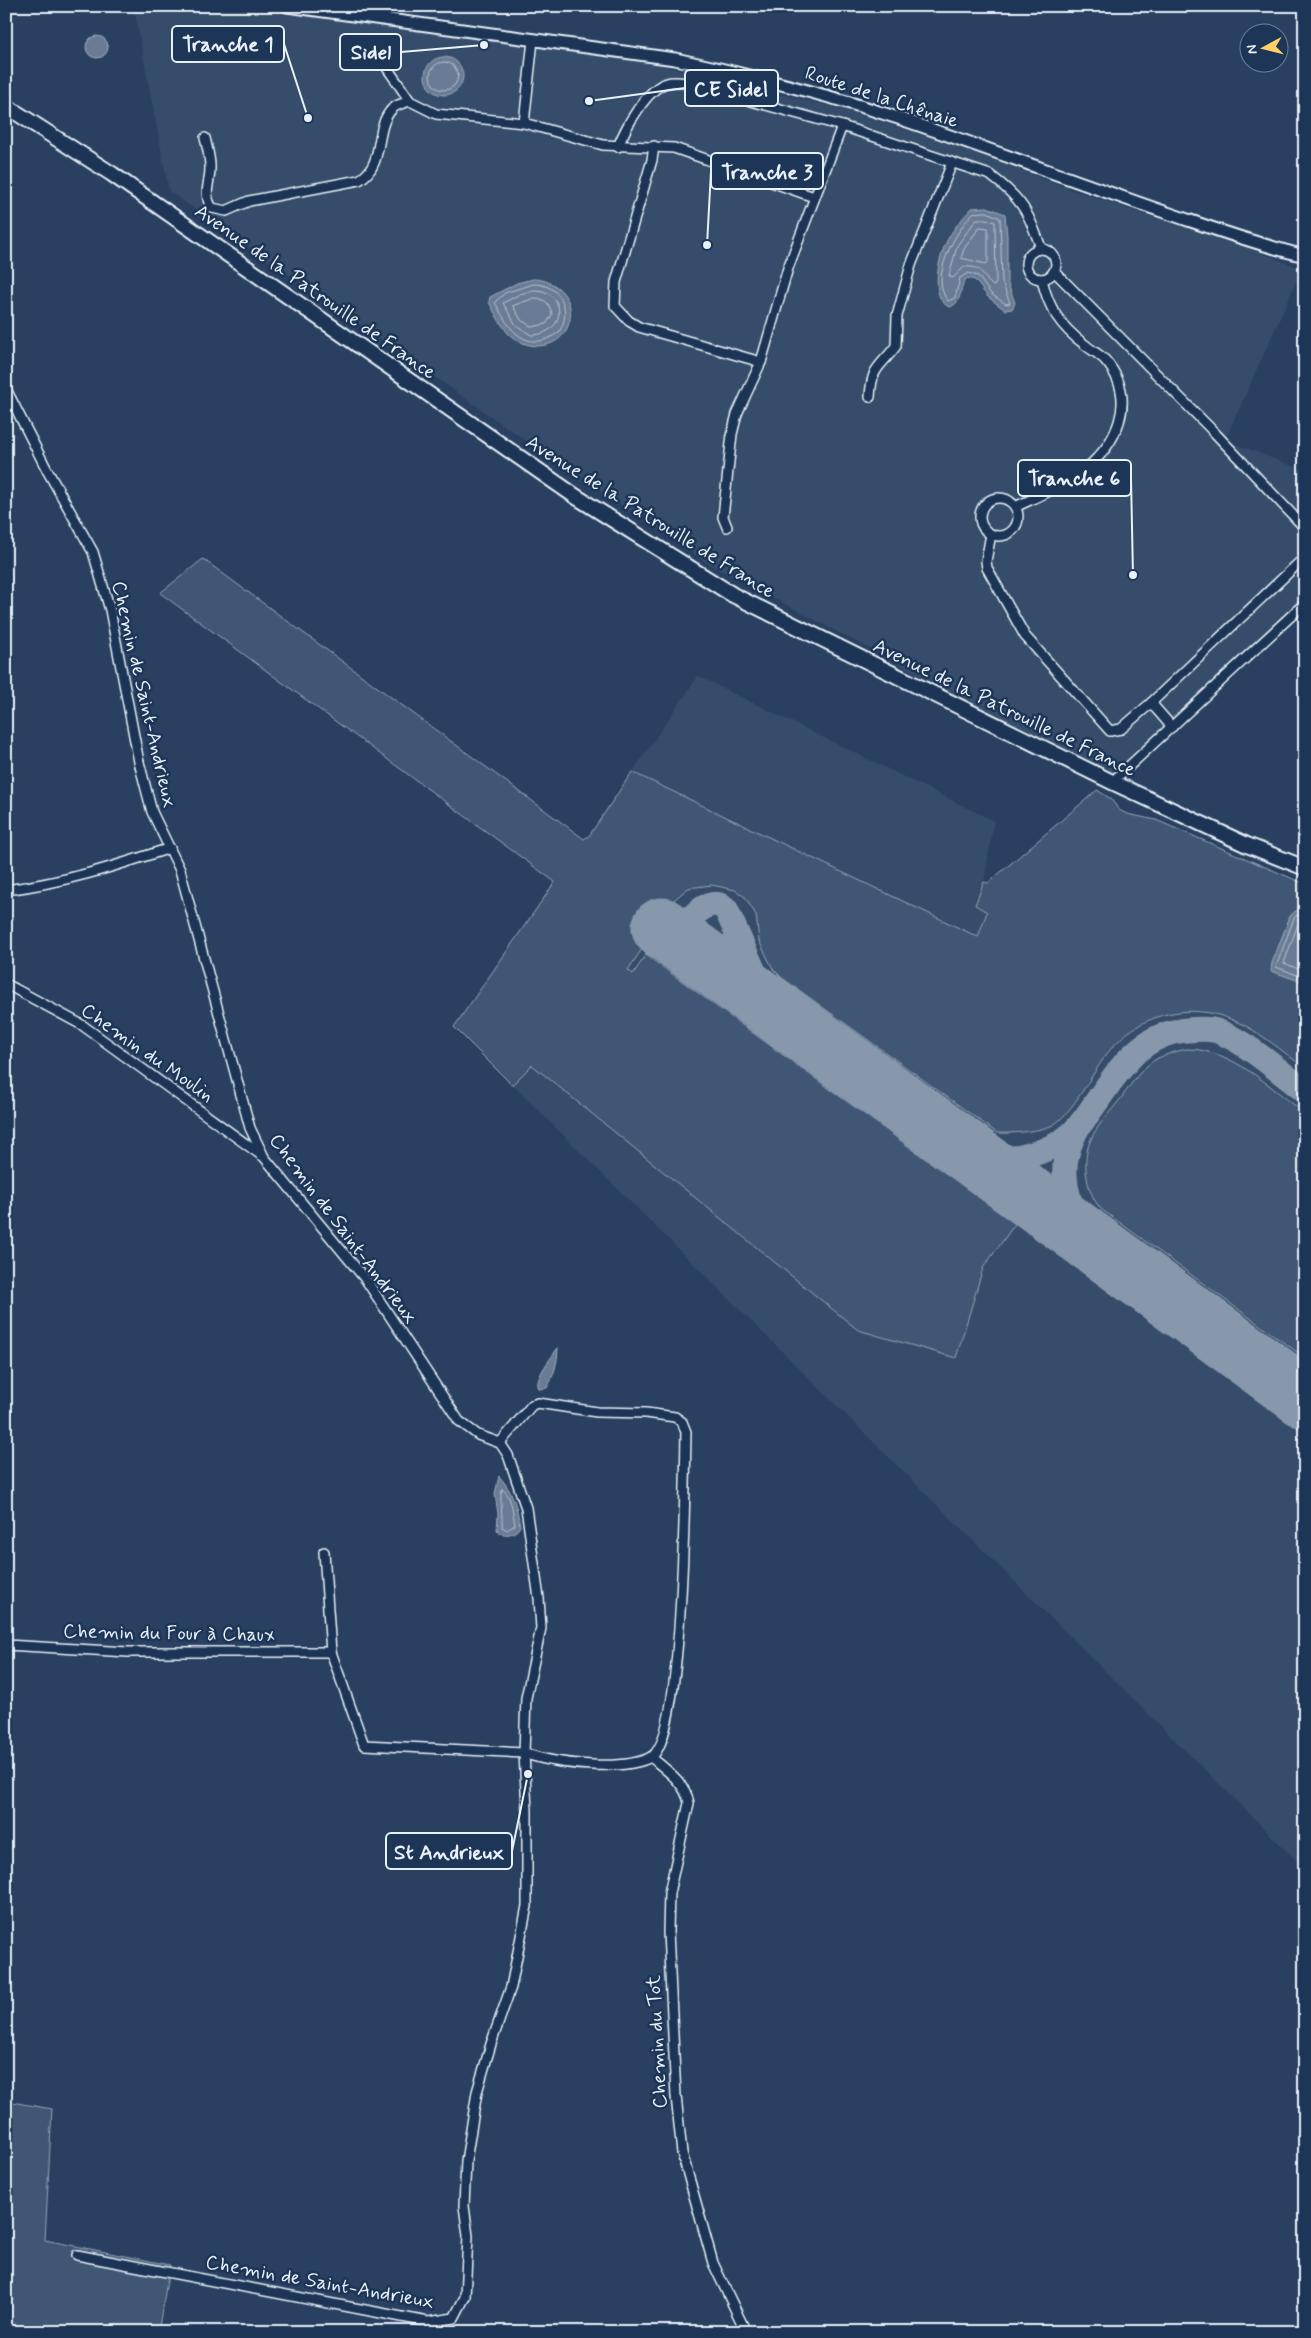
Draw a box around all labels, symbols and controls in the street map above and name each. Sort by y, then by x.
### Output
north arrow [1238,22,1288,72]
callout: Tranche 1 [172,26,284,62]
text: Tranche 1 [182,31,274,59]
callout: Sidel [340,34,401,70]
text: Sidel [351,39,391,67]
text: N [1243,44,1262,55]
street label: Route de la Chênaie [801,60,962,135]
callout: CE Sidel [685,70,778,106]
text: CE Sidel [694,76,768,104]
callout: Tranche 3 [711,153,823,189]
text: Tranche 3 [721,159,813,187]
street label: Avenue de la Patrouille de France [189,198,441,386]
street label: Avenue de la Patrouille de France [520,429,780,605]
callout: Tranche 6 [1018,460,1131,496]
text: Tranche 6 [1028,465,1121,493]
street label: Chemin de Saint-Andrieux [104,579,183,811]
street label: Avenue de la Patrouille de France [868,633,1140,784]
street label: Chemin du Moulin [75,997,219,1109]
street label: Chemin de Saint-Andrieux [262,1128,424,1330]
street label: Chemin du Four à Chaux [63,1618,275,1649]
callout: St Andrieux [386,1833,512,1869]
text: St Andrieux [394,1839,505,1867]
street label: Chemin du Tot [641,1974,674,2109]
street label: Chemin de Saint-Andrieux [203,2249,437,2316]

